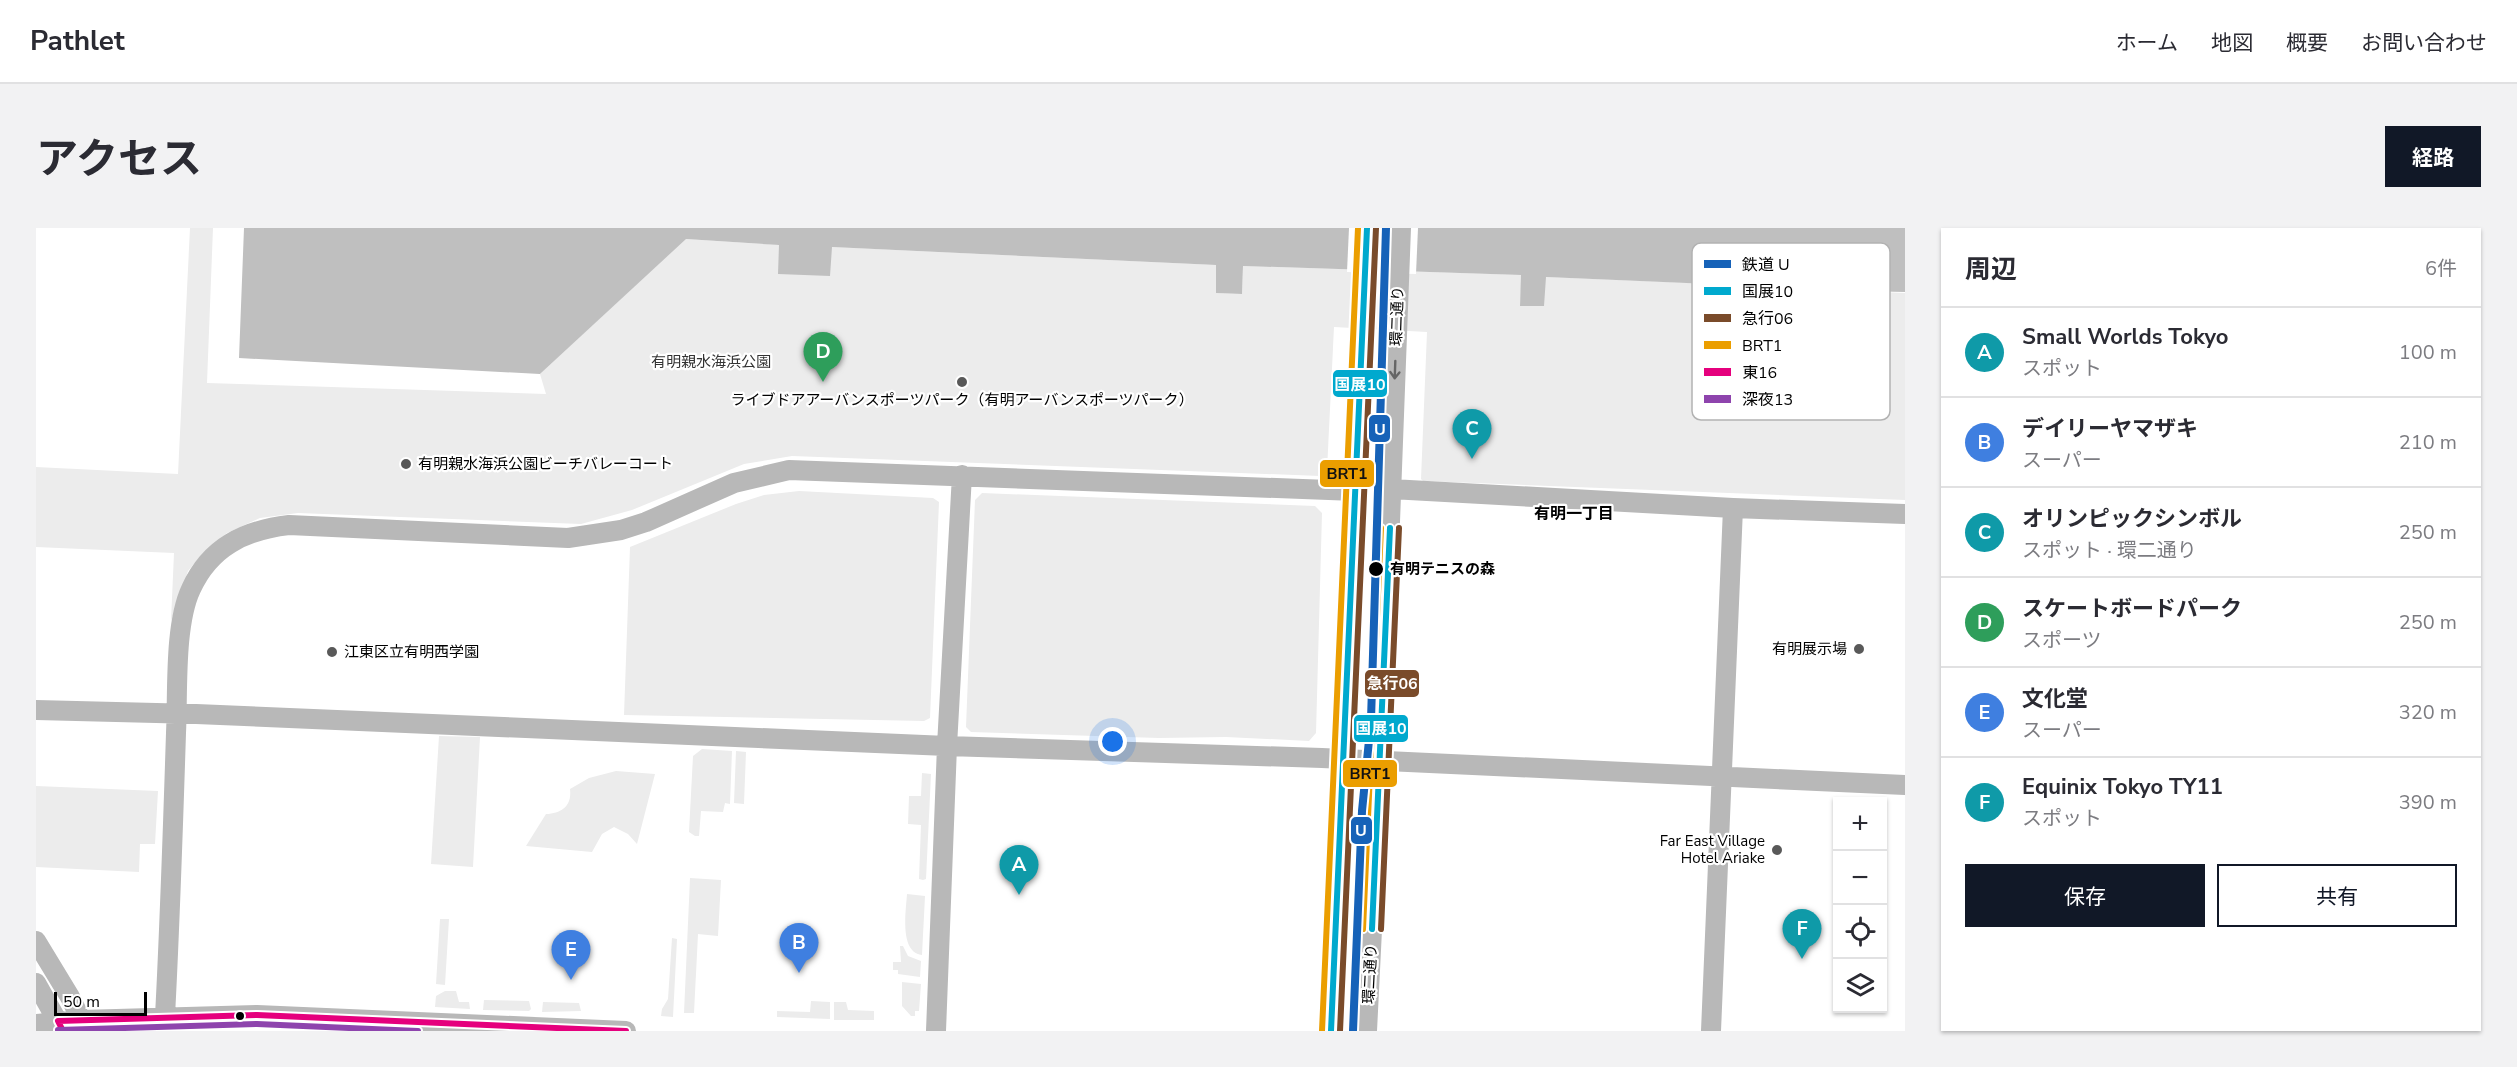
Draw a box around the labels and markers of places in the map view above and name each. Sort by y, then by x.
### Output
pin: D [804,332,842,382]
marker: ライブドアアーバンスポーツパーク（有明アーバンスポーツパーク） [955,375,969,389]
place label: ライブドアアーバンスポーツパーク（有明アーバンスポーツパーク） [730,390,1194,410]
pin: C [1452,410,1492,459]
place label: 有明親水海浜公園ビーチバレーコート [418,454,673,474]
marker: 有明親水海浜公園ビーチバレーコート [399,457,413,471]
place label: 有明テニスの森 [1390,559,1495,579]
marker: 有明テニスの森 [1367,560,1385,578]
place label: 有明展示場 [1772,639,1847,659]
place label: 江東区立有明西学園 [344,642,479,662]
marker: 有明展示場 [1852,642,1866,656]
marker: 江東区立有明西学園 [325,645,339,659]
place label: Far East Village Hotel Ariake [1660,831,1765,868]
marker: Far East Village Hotel Ariake [1770,843,1784,857]
pin: A [1000,846,1038,895]
pin: F [1782,910,1822,959]
pin: B [780,924,819,973]
pin: E [552,930,590,980]
unlabelled marker [234,1010,246,1022]

